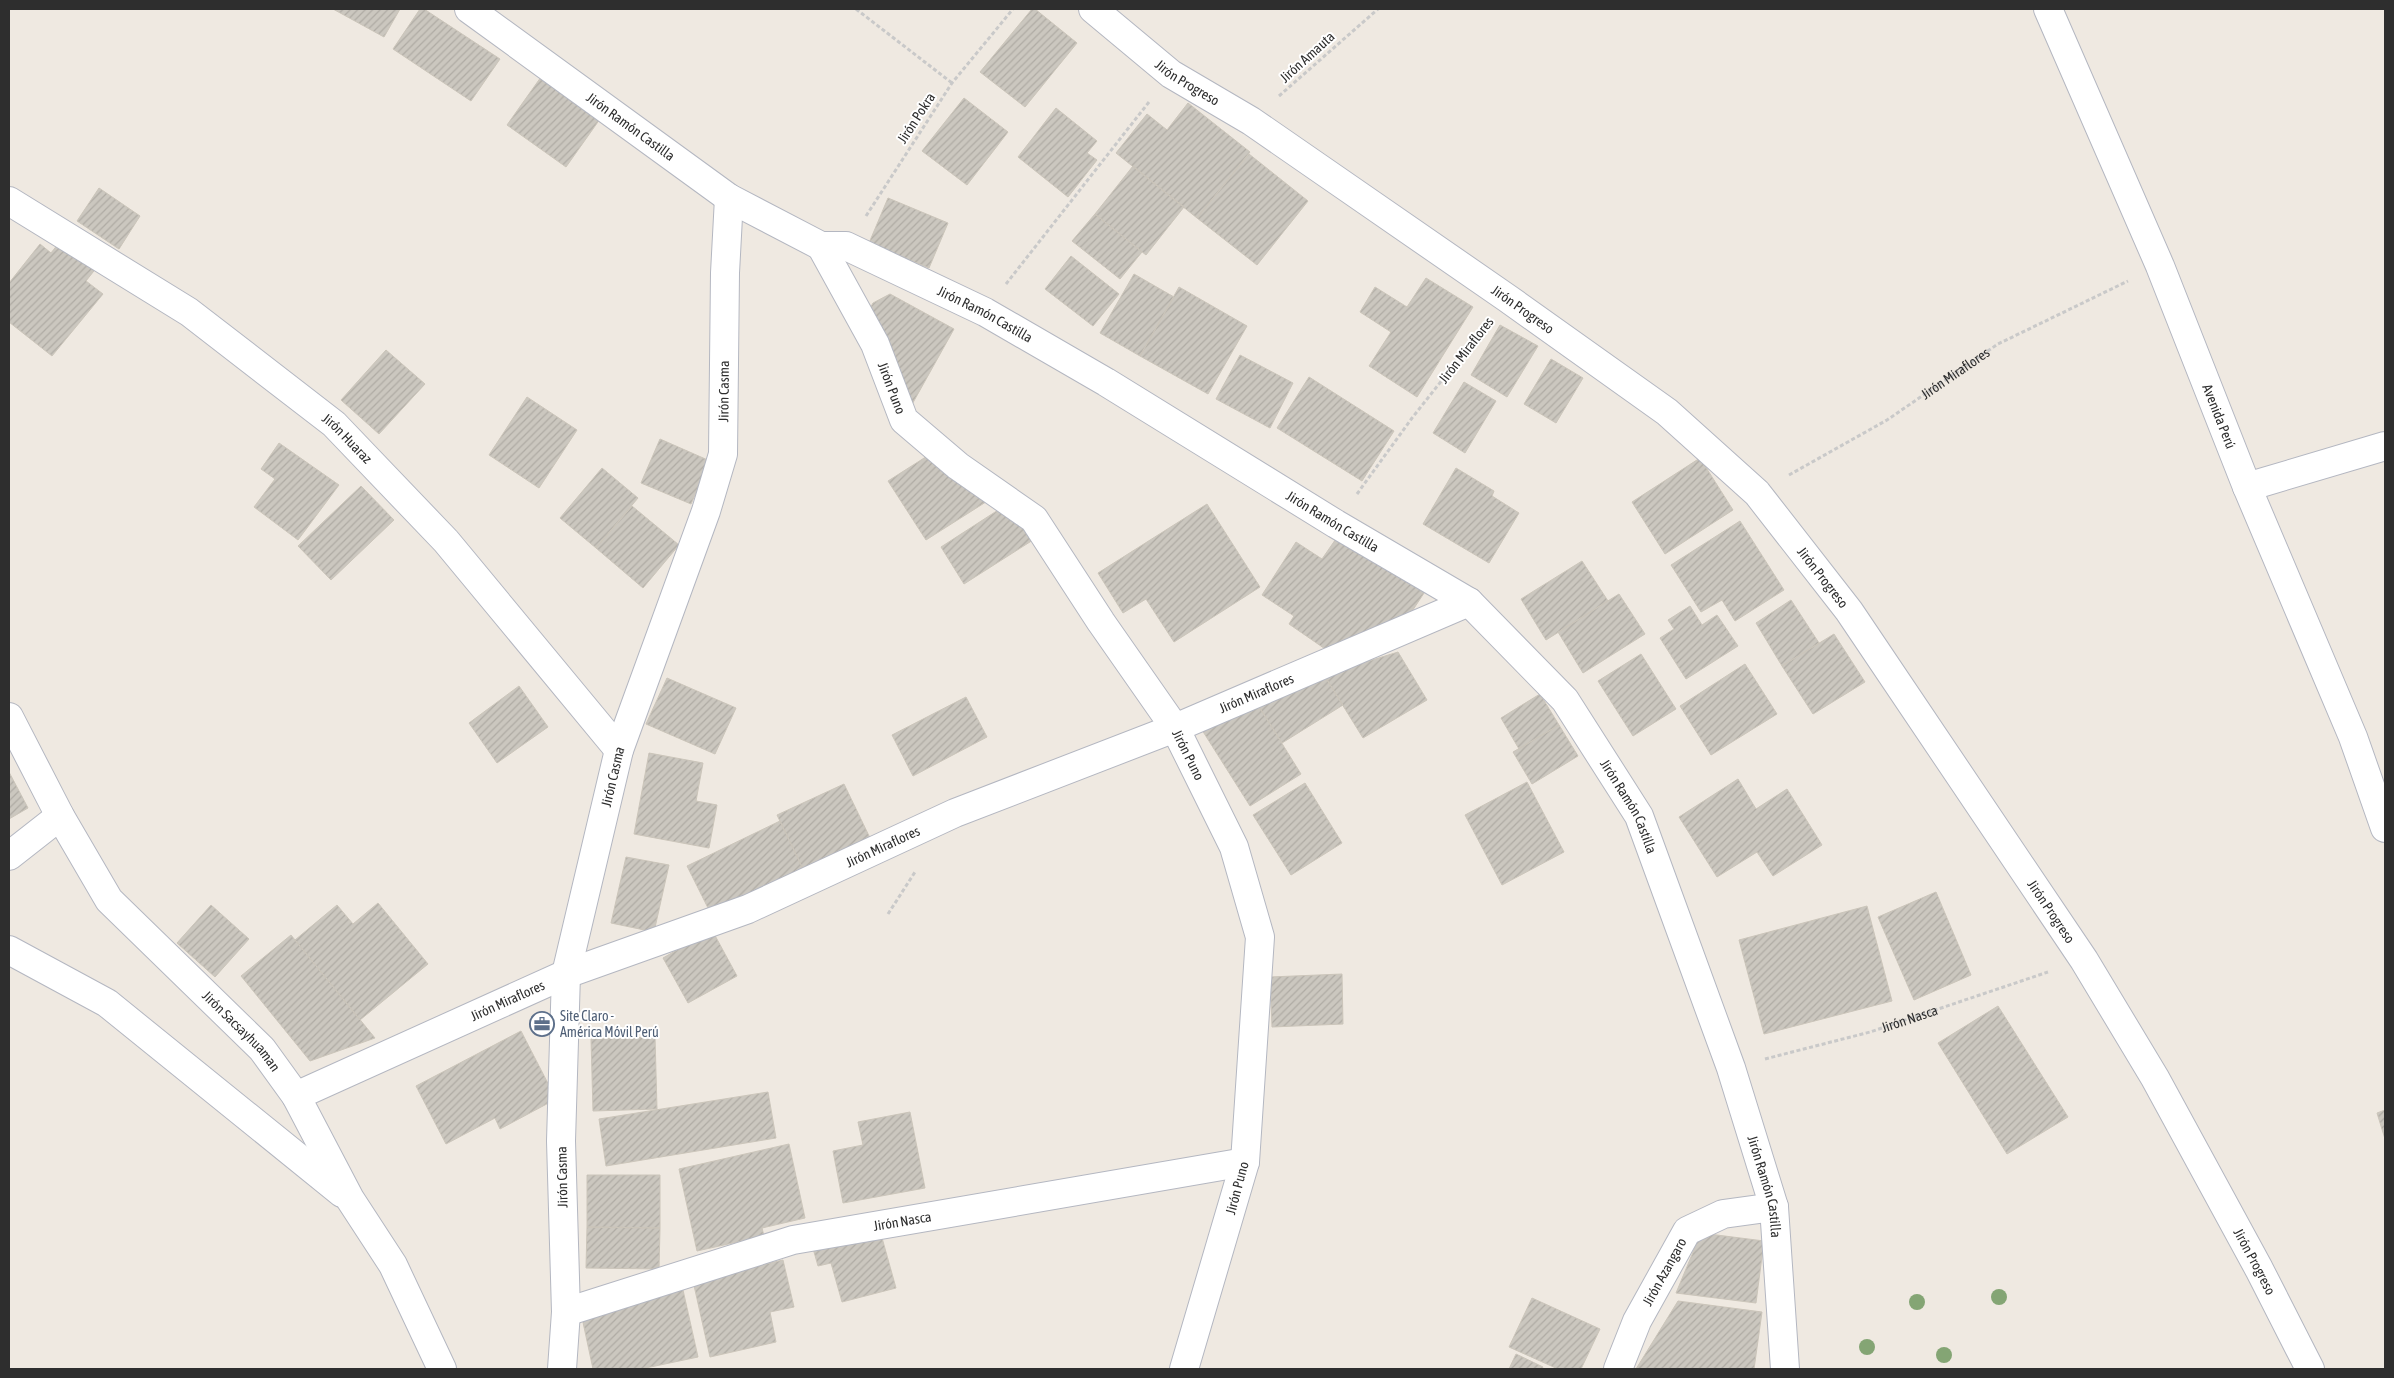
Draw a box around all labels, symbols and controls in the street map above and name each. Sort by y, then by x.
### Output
street label: Jirón Amauta [1276,28,1338,86]
street label: Jirón Progreso [1152,56,1222,109]
street label: Jirón Ramón Castilla [584,89,678,164]
street label: Jirón Pokra [894,90,938,146]
street label: Jirón Progreso [1488,282,1557,337]
street label: Jirón Ramón Castilla [935,283,1035,346]
street label: Jirón Miraflores [1435,314,1497,386]
street label: Jirón Miraflores [1918,344,1993,402]
street label: Jirón Casma [715,360,732,422]
street label: Jirón Puno [875,360,909,416]
street label: Avenida Perú [2199,382,2239,451]
street label: Jirón Huaraz [319,410,375,467]
street label: Jirón Ramón Castilla [1284,487,1382,555]
street label: Jirón Progreso [1794,544,1851,611]
street label: Jirón Miraflores [1217,670,1296,716]
street label: Jirón Puno [1169,727,1208,783]
street label: Jirón Casma [598,744,628,809]
street label: Jirón Ramón Castilla [1597,756,1660,856]
street label: Jirón Miraflores [843,823,922,871]
street label: Jirón Progreso [2024,877,2078,946]
street label: Jirón Miraflores [468,977,547,1024]
street label: Jirón Sacsayhuaman [199,988,283,1074]
street label: Jirón Nasca [1879,1002,1940,1036]
place label: Site Claro - América Móvil Perú [560,1008,659,1040]
office icon: Site Claro - América Móvil Perú [529,1011,555,1037]
street label: Jirón Ramón Castilla [1744,1134,1784,1238]
street label: Jirón Casma [553,1146,571,1208]
street label: Jirón Puno [1222,1160,1252,1216]
street label: Jirón Nasca [872,1208,932,1234]
street label: Jirón Progreso [2230,1226,2279,1297]
street label: Jirón Azangaro [1639,1235,1690,1309]

